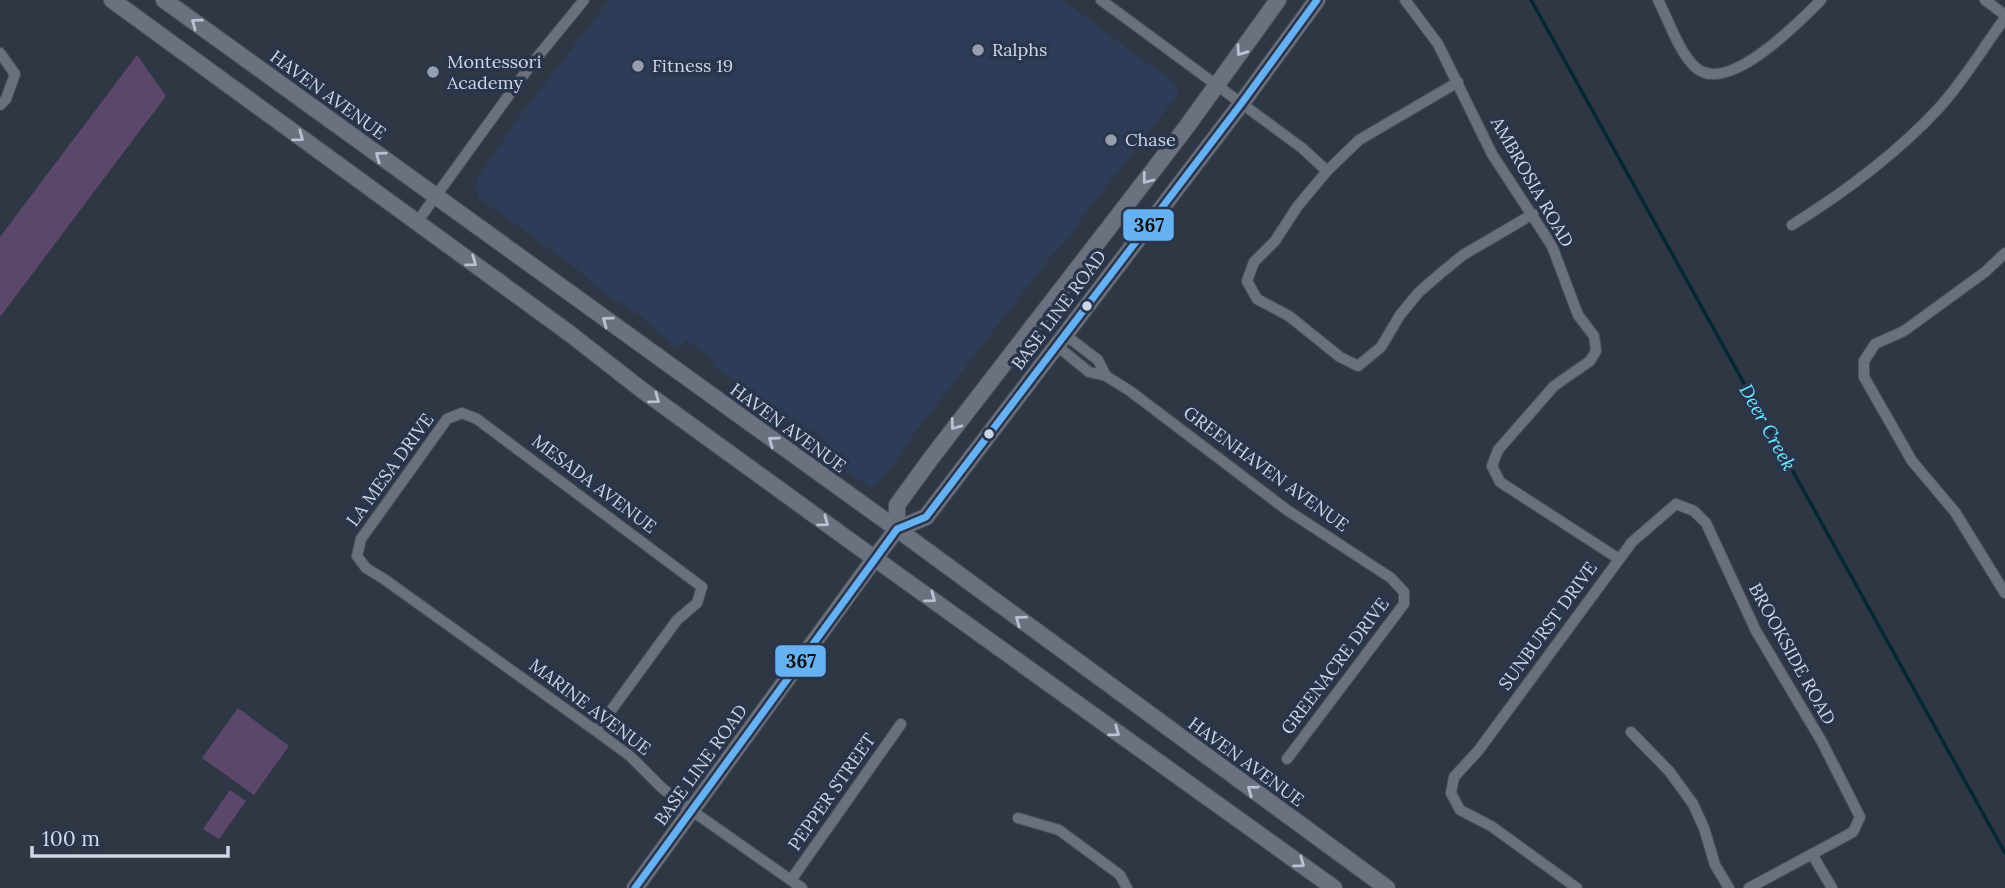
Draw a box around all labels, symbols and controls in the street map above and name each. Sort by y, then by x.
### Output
one-way arrow [191,19,204,31]
place label: Ralphs [992,38,1047,61]
marker: Ralphs [970,42,986,58]
one-way arrow [1237,43,1249,56]
street label: HAVEN AVENUE [266,45,391,144]
place label: Montessori Academy [446,50,541,94]
place label: Fitness 19 [652,54,733,77]
marker: Fitness 19 [630,58,646,74]
marker: Montessori Academy [425,64,441,80]
street label: AMBROSIA ROAD [1485,112,1579,251]
one-way arrow [291,128,304,141]
place label: Chase [1125,128,1176,151]
marker: Chase [1103,132,1119,148]
one-way arrow [375,152,388,165]
one-way arrow [1142,171,1155,184]
line badge: 367 [1122,208,1175,242]
text: 367 [1134,213,1164,237]
street label: BASE LINE ROAD [1006,245,1111,374]
one-way arrow [464,254,477,267]
unlabelled marker [1080,299,1094,313]
one-way arrow [602,316,615,329]
street label: HAVEN AVENUE [726,378,851,477]
water label: Deer Creek [1734,380,1802,475]
one-way arrow [647,390,659,403]
street label: GREENHAVEN AVENUE [1179,401,1354,536]
street label: LA MESA DRIVE [341,409,438,531]
one-way arrow [951,417,963,430]
unlabelled marker [982,427,996,441]
street label: MESADA AVENUE [527,429,661,538]
one-way arrow [768,437,781,449]
one-way arrow [817,514,829,526]
street label: SUNBURST DRIVE [1493,557,1602,694]
street label: BROOKSIDE ROAD [1744,579,1841,729]
one-way arrow [923,590,935,602]
street label: GREENACRE DRIVE [1276,593,1394,739]
one-way arrow [1015,616,1028,628]
line badge: 367 [774,644,827,678]
text: 367 [786,649,816,673]
street label: MARINE AVENUE [525,653,656,760]
street label: BASE LINE ROAD [649,700,752,830]
street label: HAVEN AVENUE [1184,712,1309,811]
one-way arrow [1107,723,1120,736]
street label: PEPPER STREET [783,728,881,855]
one-way arrow [1248,786,1260,799]
scale bar [32,814,228,858]
text: 100 m [42,825,100,852]
one-way arrow [1292,855,1305,868]

